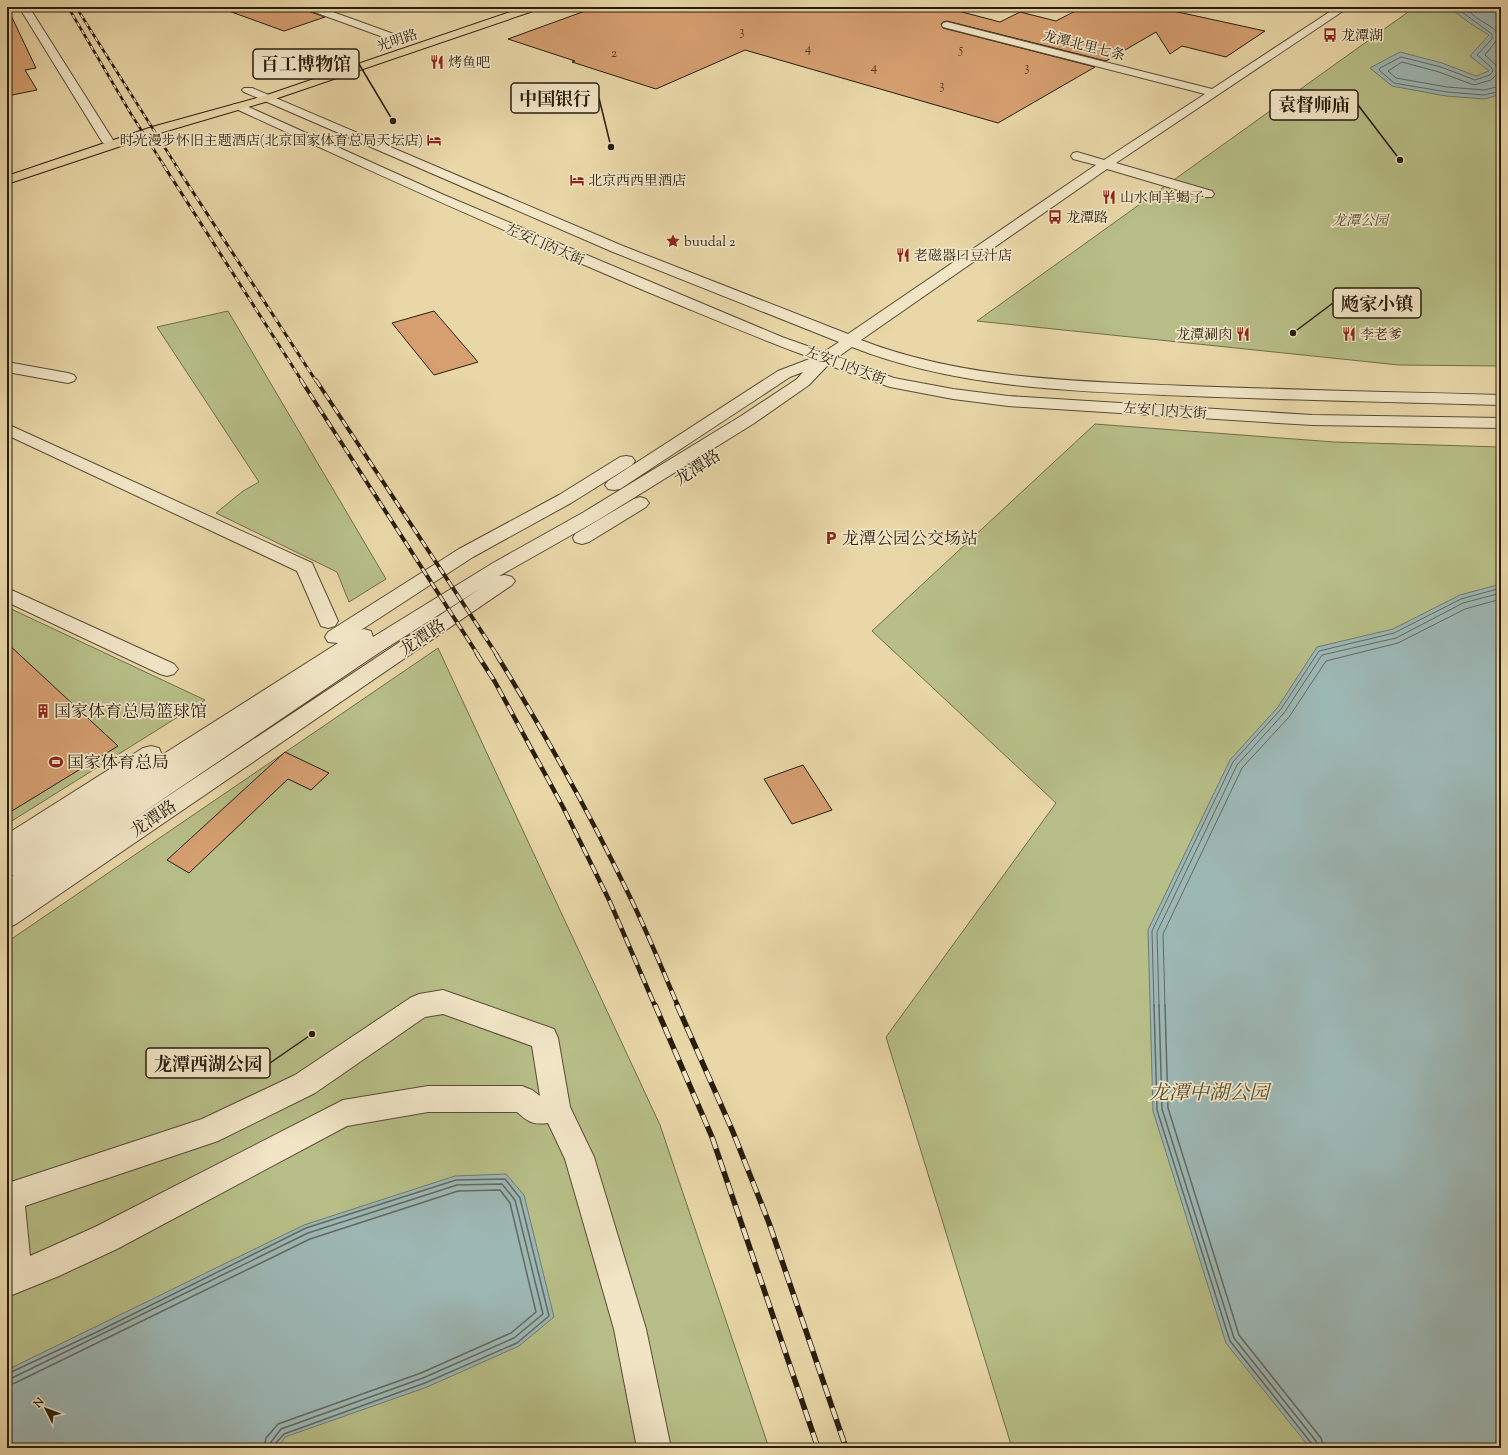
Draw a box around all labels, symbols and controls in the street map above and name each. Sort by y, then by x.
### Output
house number: 3 [739,23,745,41]
street label: 光明路 [375,26,421,58]
street label: 龙潭北里七条 [1040,27,1127,67]
bus stop icon: 龙潭湖 [1322,27,1338,43]
place label: 龙潭湖 [1341,27,1383,47]
house number: 4 [805,40,812,58]
house number: 5 [958,41,964,59]
house number: 2 [611,45,617,63]
callout: 百工博物馆 [253,49,359,79]
text: 百工博物馆 [261,53,351,79]
restaurant icon: 烤鱼吧 [429,54,445,70]
place label: 烤鱼吧 [448,54,490,74]
house number: 4 [871,59,878,77]
house number: 3 [1024,59,1030,77]
house number: 3 [939,77,945,95]
callout: 中国银行 [511,83,599,113]
text: 中国银行 [519,88,591,114]
callout: 袁督师庙 [1270,90,1358,120]
text: 袁督师庙 [1278,94,1350,120]
place label: 时光漫步怀旧主题酒店(北京国家体育总局天坛店) [120,132,423,152]
hotel icon: 时光漫步怀旧主题酒店(北京国家体育总局天坛店) [426,132,442,148]
hotel icon: 北京西西里酒店 [569,172,585,188]
place label: 北京西西里酒店 [588,172,686,192]
restaurant icon: 山水间羊蝎子 [1101,189,1117,205]
place label: 山水间羊蝎子 [1120,189,1204,209]
bus stop icon: 龙潭路 [1047,209,1063,225]
place label: 龙潭路 [1066,209,1108,229]
park label: 龙潭公园 [1332,212,1390,232]
street label: 左安门内大街 [502,220,587,271]
place icon: buudal 2 [665,233,681,249]
place label: buudal 2 [684,233,736,253]
restaurant icon: 老磁器口豆汁店 [895,247,911,263]
place label: 老磁器口豆汁店 [914,247,1012,267]
callout: 飏家小镇 [1333,288,1421,318]
text: 飏家小镇 [1341,293,1414,319]
place label: 龙潭涮肉 [1176,326,1232,346]
restaurant icon: 龙潭涮肉 [1235,326,1251,342]
restaurant icon: 李老爹 [1341,326,1357,342]
place label: 李老爹 [1360,326,1402,346]
street label: 左安门内大街 [802,343,888,391]
street label: 左安门内大街 [1122,399,1207,425]
street label: 龙潭路 [670,445,726,493]
place label: 龙潭公园公交场站 [842,528,978,552]
parking icon: 龙潭公园公交场站 [823,530,839,546]
street label: 龙潭路 [395,614,451,663]
place label: 国家体育总局篮球馆 [54,701,207,725]
building icon: 国家体育总局篮球馆 [35,703,51,719]
place label: 国家体育总局 [67,752,169,776]
sports icon: 国家体育总局 [48,754,64,770]
street label: 龙潭路 [126,795,182,844]
callout: 龙潭西湖公园 [146,1048,270,1078]
text: 龙潭西湖公园 [154,1053,262,1079]
park label: 龙潭中湖公园 [1149,1080,1272,1109]
north arrow [26,1389,66,1429]
text: N [30,1394,48,1412]

